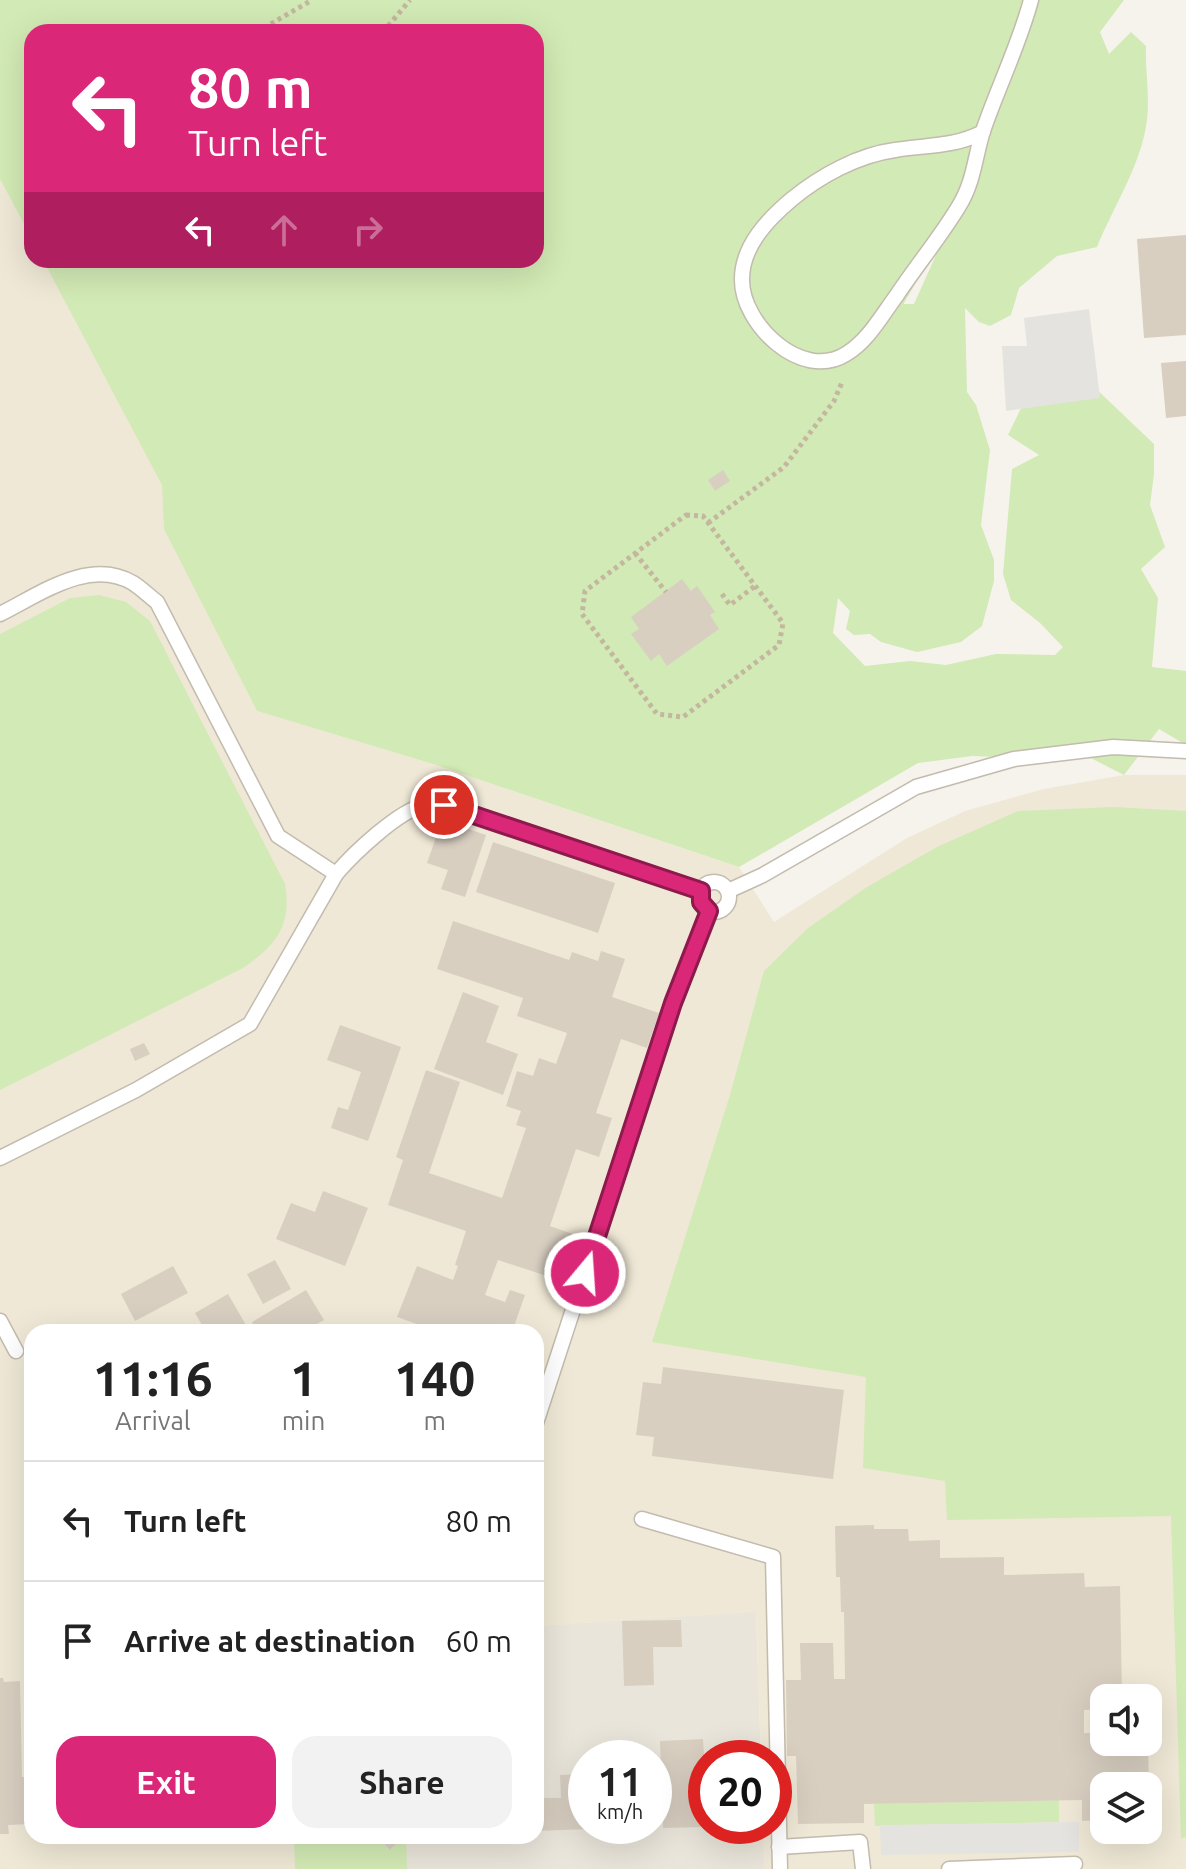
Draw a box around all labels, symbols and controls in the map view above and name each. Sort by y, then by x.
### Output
icon: left [56,56,160,160]
text: 80 m [188,56,313,119]
text: Turn left [188,122,327,163]
icon: left [178,208,222,252]
icon: ahead [262,208,306,252]
icon: right [346,208,390,252]
pin [410,771,478,839]
icon: arrive [422,783,466,827]
position arrow [543,1231,627,1315]
text: 11:16 [93,1351,213,1405]
text: 1 [290,1351,317,1405]
text: 140 [394,1351,475,1405]
text: Arrival [115,1406,191,1435]
text: min [282,1406,325,1435]
text: m [423,1406,446,1435]
icon: left [56,1499,100,1543]
text: Turn left [124,1504,246,1538]
text: 80 m [445,1504,512,1538]
icon: arrive [56,1619,100,1663]
text: Arrive at destination [124,1624,416,1658]
text: 60 m [445,1624,512,1658]
map controls [1090,1684,1162,1844]
button: sound [1090,1684,1162,1756]
button: Exit [56,1736,276,1828]
button: Share [292,1736,512,1828]
speed limit sign: 20 [688,1740,792,1844]
text: 11 [597,1759,643,1804]
button: layers [1090,1772,1162,1844]
text: km/h [597,1800,643,1823]

